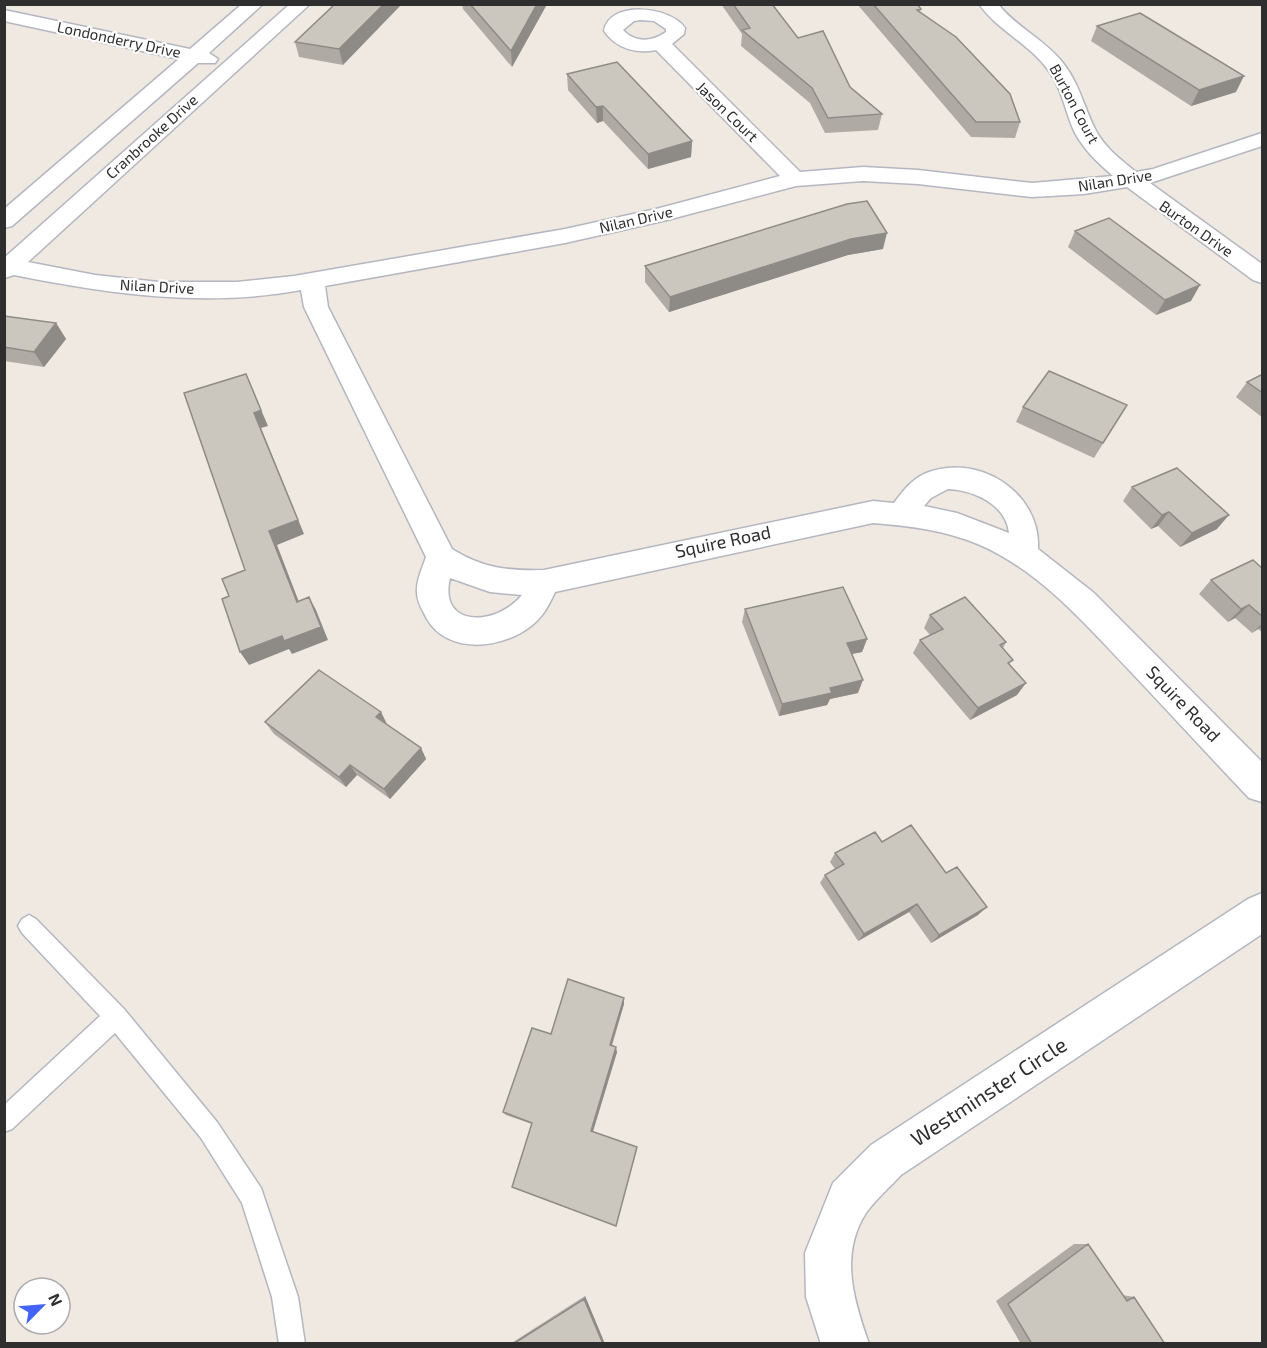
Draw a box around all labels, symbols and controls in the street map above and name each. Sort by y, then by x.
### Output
street label: Londonderry Drive [56,17,183,61]
street label: Burton Court [1046,61,1104,147]
street label: Jason Court [693,77,763,145]
street label: Cranbrooke Drive [102,90,201,182]
street label: Nilan Drive [1077,165,1153,195]
street label: Burton Drive [1156,196,1237,260]
street label: Nilan Drive [597,202,674,236]
street label: Nilan Drive [119,275,195,297]
street label: Squire Road [673,520,773,562]
street label: Squire Road [1142,661,1225,746]
street label: Westminster Circle [905,1031,1071,1151]
north arrow [12,1276,72,1336]
text: N [45,1290,67,1309]

